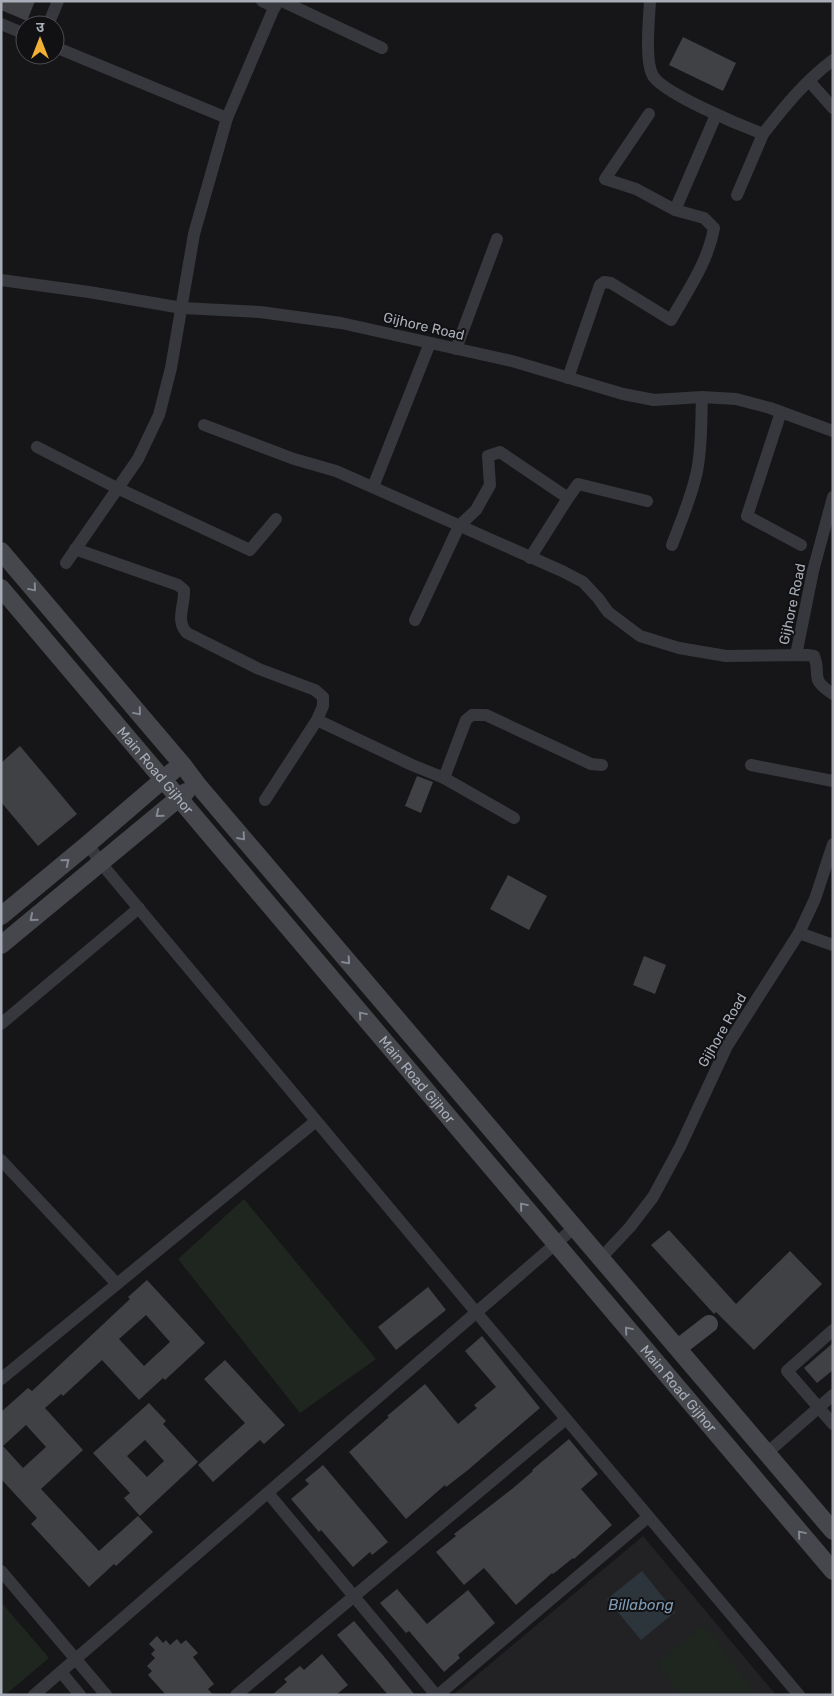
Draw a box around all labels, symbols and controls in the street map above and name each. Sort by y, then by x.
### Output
north arrow [15,15,65,65]
text: उ [36,19,45,36]
street label: Gijhore Road [382,309,466,344]
street label: Gijhore Road [776,562,809,646]
one-way arrow [27,583,36,592]
one-way arrow [132,707,141,716]
street label: Main Road Gijhor [113,724,197,818]
one-way arrow [155,809,164,818]
one-way arrow [236,831,245,840]
one-way arrow [60,860,69,868]
one-way arrow [30,912,39,921]
one-way arrow [342,955,351,964]
street label: Gijhore Road [694,990,750,1070]
one-way arrow [358,1011,367,1020]
street label: Main Road Gijhor [375,1033,459,1128]
one-way arrow [520,1202,529,1211]
one-way arrow [625,1326,634,1335]
street label: Main Road Gijhor [637,1342,721,1437]
one-way arrow [798,1530,807,1539]
water label: Billabong [608,1596,674,1614]

